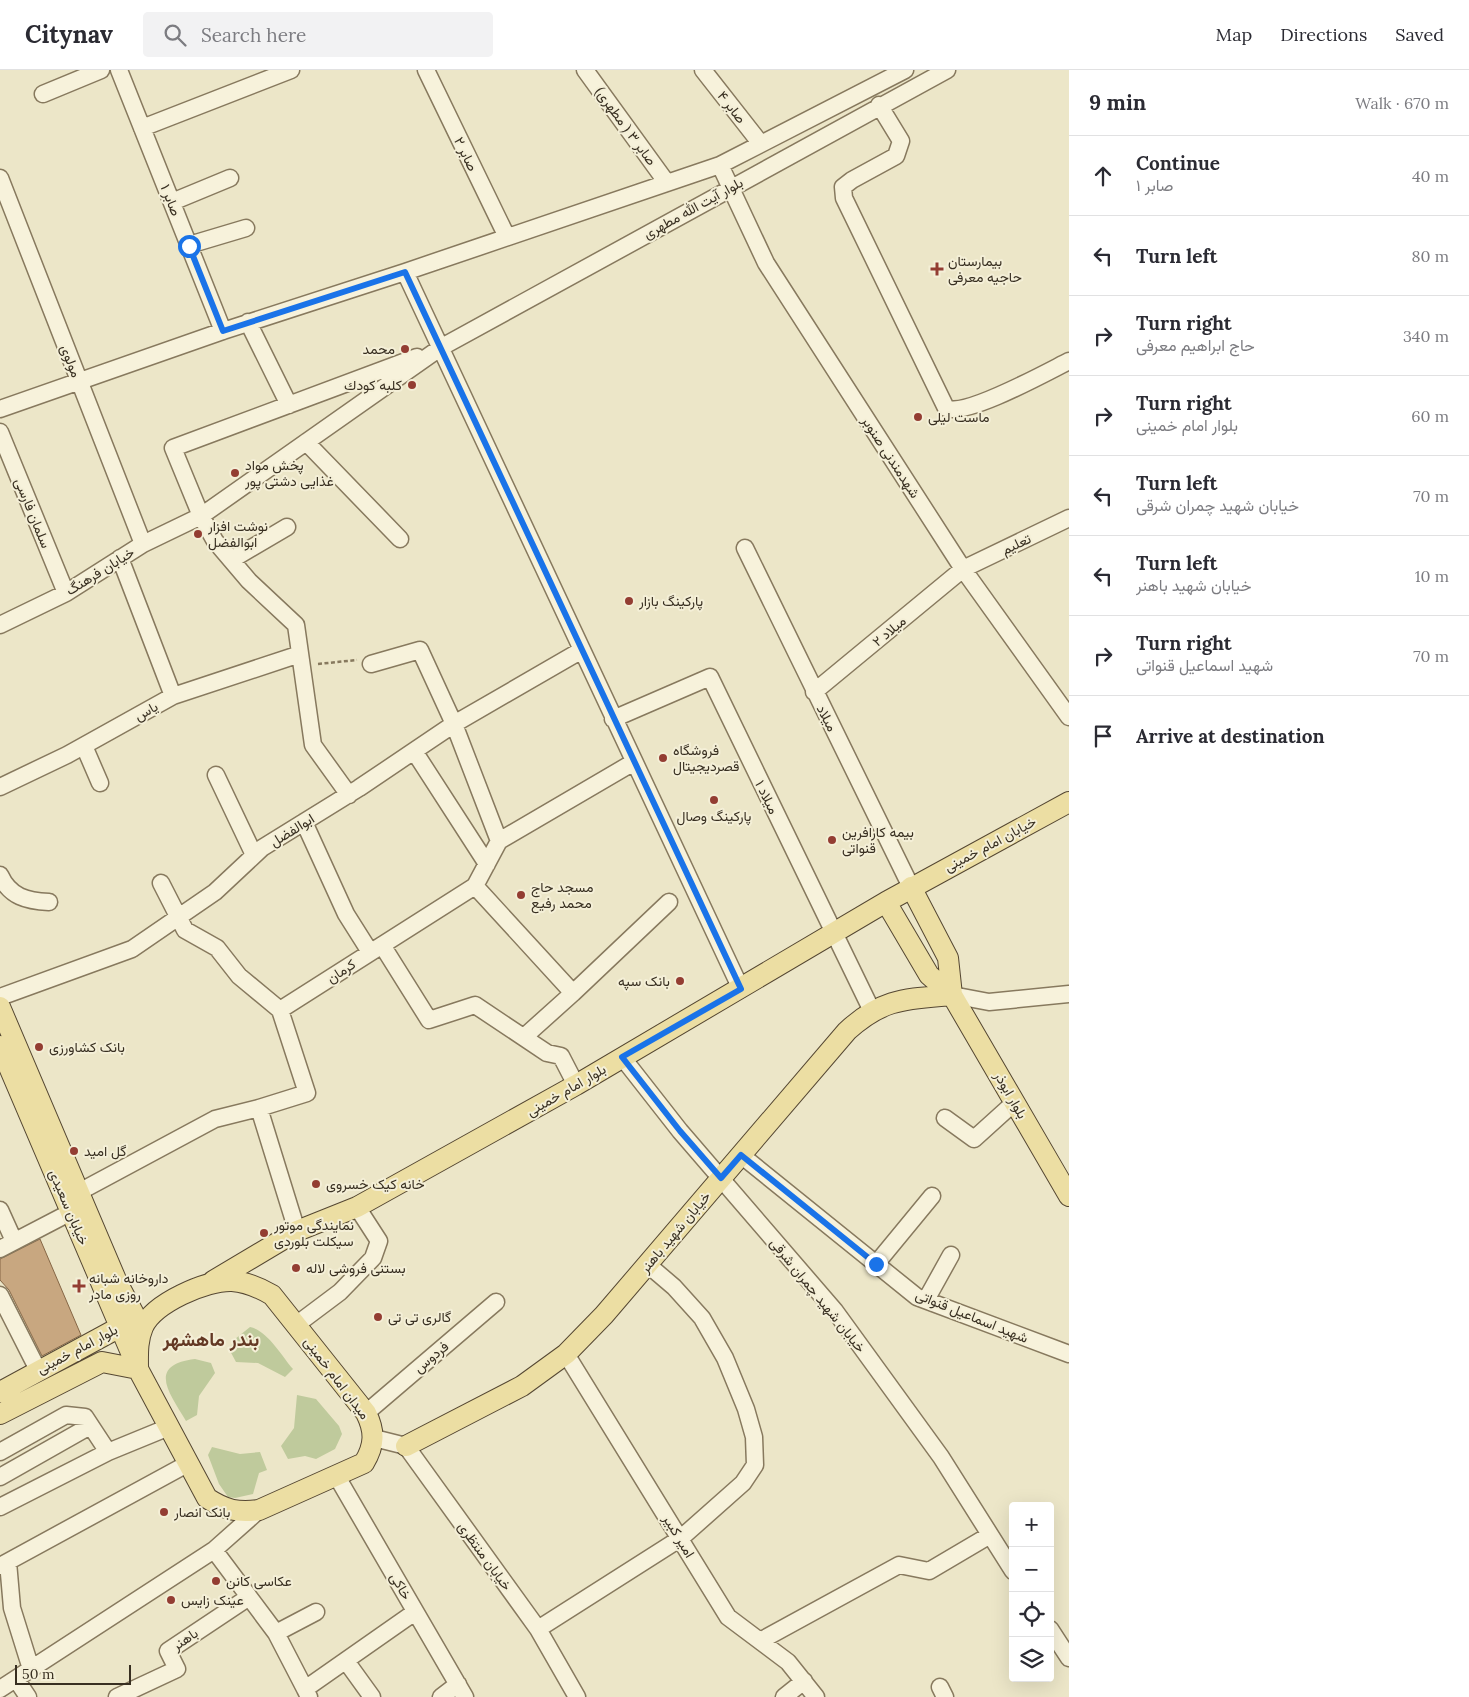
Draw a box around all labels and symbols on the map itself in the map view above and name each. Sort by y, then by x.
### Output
street label: صابر ۳ ( مطهری) [591,83,661,169]
street label: صابر ۴ [714,87,751,127]
street label: صابر ۲ [450,134,482,174]
street label: بلوار آیت الله مطهری [640,173,746,243]
street label: صابر ۱ [157,181,186,219]
route start [178,235,201,258]
place label: بیمارستان حاجیه معرفی [948,252,1022,286]
marker: بیمارستان حاجیه معرفی [930,262,944,276]
place label: محمد [363,340,395,358]
street label: مولوی [57,342,85,380]
marker: محمد [399,343,411,355]
place label: كلبه كودك [344,376,402,394]
marker: كلبه كودك [406,379,418,391]
place label: ماست لیلی [928,408,990,426]
marker: ماست لیلی [912,411,924,423]
street label: شهدمندنی صنوبر [857,412,924,501]
place label: پخش مواد غذایی دشتی پور [244,456,334,491]
marker: پخش مواد غذایی دشتی پور [229,467,241,479]
street label: سلمان فارسی [11,475,55,551]
place label: نوشت افزار ابوالفضل [207,517,268,551]
marker: نوشت افزار ابوالفضل [192,528,204,540]
street label: تعلیم [998,529,1034,559]
street label: خیابان فرهنگ [62,543,138,599]
place label: پارکینگ بازار [638,592,703,611]
marker: پارکینگ بازار [623,595,635,607]
street label: میلاد ۲ [868,612,910,650]
street label: یاس [131,697,161,725]
street label: میلاد [813,702,841,734]
place label: فروشگاه قصردیجیتال [673,741,739,776]
marker: فروشگاه قصردیجیتال [657,752,669,764]
street label: میلاد ۱ [751,777,783,817]
marker: پارکینگ وصال [708,794,720,806]
place label: پارکینگ وصال [677,807,751,826]
street label: ابوالفضل [266,809,318,851]
street label: خیابان امام خمینی [941,812,1039,876]
place label: بیمه کارافرین قنواتی [842,823,914,857]
marker: بیمه کارافرین قنواتی [826,834,838,846]
place label: مسجد حاج محمد رفیع [531,878,593,914]
marker: مسجد حاج محمد رفیع [515,889,527,901]
street label: کرمان [323,955,359,987]
place label: بانک سپه [618,972,670,991]
marker: بانک سپه [674,975,686,987]
place label: بانک کشاورزی [49,1038,125,1056]
marker: بانک کشاورزی [33,1041,45,1053]
street label: بلوار امام خمینی [523,1060,609,1120]
street label: بلوار ابوذر [990,1067,1032,1122]
place label: گل امید [84,1142,127,1160]
marker: گل امید [68,1145,80,1157]
street label: خیابان سعیدی [45,1166,93,1248]
place label: خانه کیک خسروی [326,1175,425,1193]
marker: خانه کیک خسروی [310,1178,322,1190]
street label: خیابان شهید باهنر [635,1188,714,1277]
place label: نمایندگی موتور سیکلت بلوردی [273,1216,354,1250]
marker: نمایندگی موتور سیکلت بلوردی [258,1227,270,1239]
street label: خیابان شهید چمران شرقی [765,1234,870,1357]
route end [865,1253,888,1276]
place label: بستنی فروشی لاله [306,1259,406,1277]
marker: بستنی فروشی لاله [290,1262,302,1274]
place label: داروخانه شبانه روزی مادر [88,1269,169,1303]
marker: داروخانه شبانه روزی مادر [73,1280,85,1292]
street label: شهید اسماعیل قنواتی [913,1285,1031,1347]
place label: گالری تی تی [388,1308,451,1326]
marker: گالری تی تی [372,1311,384,1323]
street label: بلوار امام خمینی [33,1320,121,1378]
district label: بندر ماهشهر [162,1327,259,1352]
street label: میدان امام خمینی [300,1333,374,1423]
street label: فردوس [410,1337,452,1377]
place label: بانک انصار [173,1503,230,1521]
marker: بانک انصار [158,1506,170,1518]
street label: امیر کبیر [659,1510,699,1561]
street label: خیابان منتظری [454,1518,516,1594]
street label: خاکی [386,1569,416,1603]
place label: عکاسی کانن [226,1572,292,1590]
marker: عکاسی کانن [210,1575,222,1587]
place label: عینک زایس [181,1591,244,1609]
marker: عینک زایس [165,1594,177,1606]
street label: باهنر [168,1624,201,1655]
scale bar [15,1662,131,1685]

